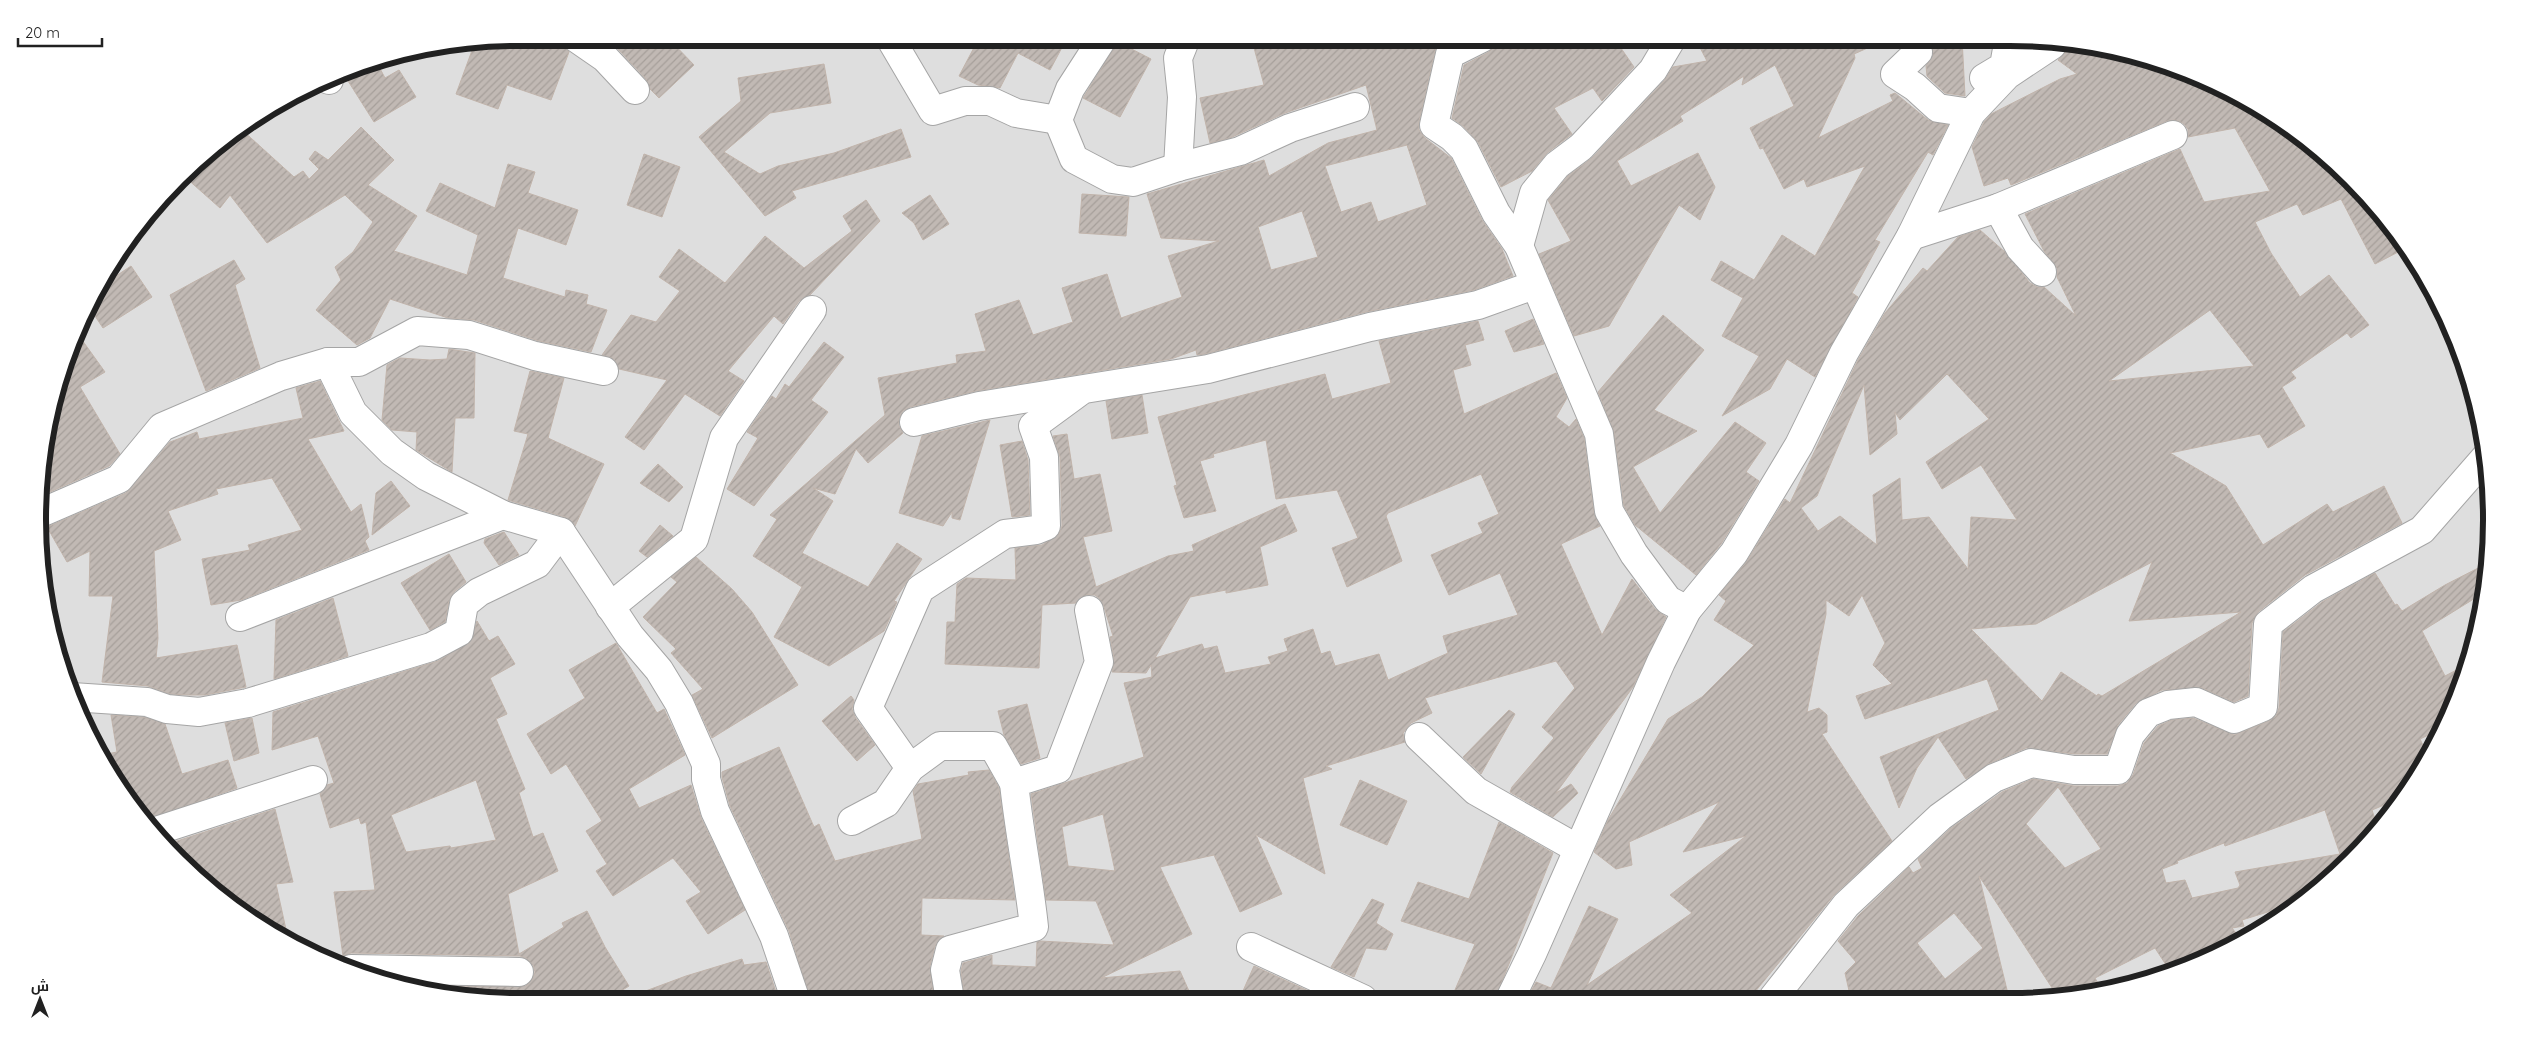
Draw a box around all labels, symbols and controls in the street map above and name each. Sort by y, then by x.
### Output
scale bar [18,15,101,47]
text: 20 m [25,23,60,42]
north arrow [15,974,65,1024]
text: ش [31,977,49,995]

